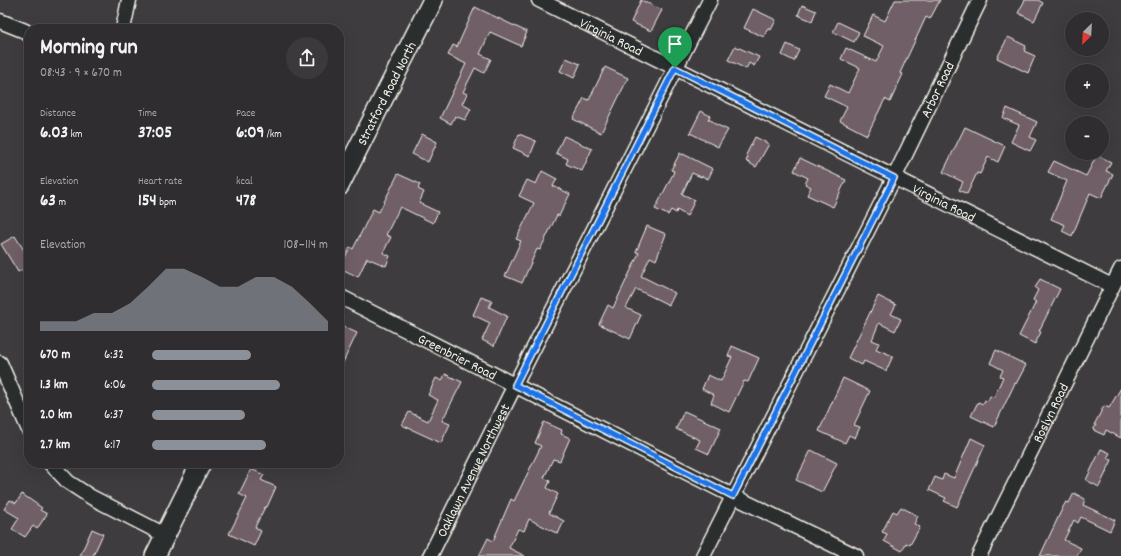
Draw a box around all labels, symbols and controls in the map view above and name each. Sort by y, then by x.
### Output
north arrow [1065,12,1109,56]
map controls [1065,12,1109,160]
street label: Virginia Road [576,14,646,62]
pin [658,27,692,68]
text: Morning run [40,33,138,64]
icon: arrive [664,33,686,55]
button: share [286,37,328,79]
street label: Stratford Road North [353,39,422,149]
street label: Arbor Road [917,59,961,121]
text: 08:43 · 9 × 670 m [40,64,122,83]
button: + [1065,64,1109,108]
text: Distance [40,106,76,122]
text: Time [138,106,157,122]
text: Pace [236,106,255,122]
button: − [1065,116,1109,160]
text: 6.03 [40,122,68,146]
text: 37:05 [138,122,172,146]
text: 6:09 [236,122,264,146]
text: km [68,127,83,143]
text: /km [264,127,282,143]
text: Elevation [40,174,78,190]
text: Heart rate [138,174,182,190]
text: kcal [236,174,253,190]
street label: Virginia Road [908,180,978,228]
text: 63 [40,190,56,214]
text: 154 [138,190,157,214]
text: 478 [236,190,256,214]
text: m [56,195,66,211]
text: bpm [157,195,177,211]
text: Elevation [40,236,85,255]
text: 108–114 m [283,236,328,255]
street label: Greenbrier Road [414,330,499,386]
text: 670 m [40,346,70,365]
text: 6:32 [104,346,124,365]
text: 1.3 km [40,376,68,395]
text: 6:06 [104,376,126,395]
street label: Roslyn Road [1029,380,1075,447]
street label: Oaklawn Avenue Northwest [433,401,516,541]
text: 2.0 km [40,406,72,425]
text: 6:37 [104,406,123,425]
text: 2.7 km [40,436,70,455]
text: 6:17 [104,436,120,455]

